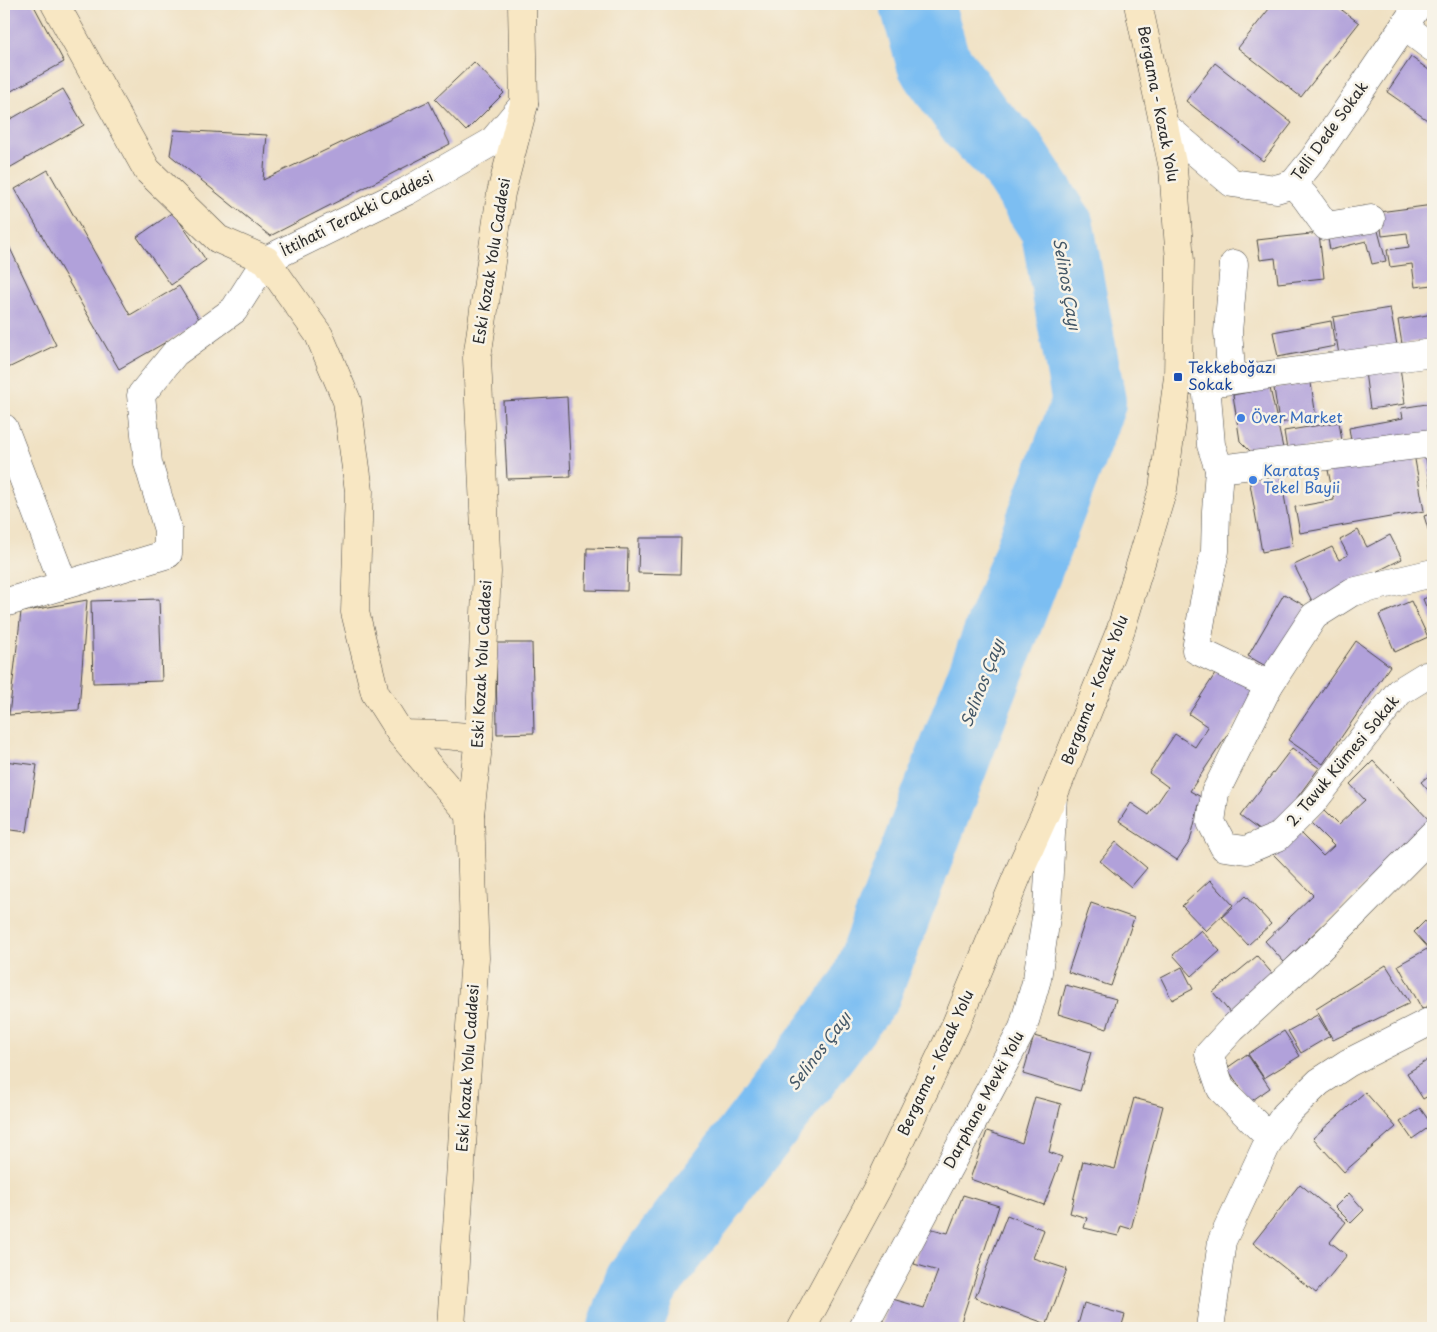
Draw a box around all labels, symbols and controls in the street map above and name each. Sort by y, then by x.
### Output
street label: Bergama - Kozak Yolu [1133,24,1186,184]
street label: Telli Dede Sokak [1285,75,1373,185]
street label: İttihati Terakki Caddesi [276,164,437,261]
street label: Eski Kozak Yolu Caddesi [466,176,515,346]
water label: Selinos Çayı [1048,236,1088,333]
place label: Tekkeboğazı Sokak [1188,355,1276,395]
marker: Tekkeboğazı Sokak [1172,371,1184,383]
place label: Över Market [1251,405,1343,428]
marker: Över Market [1235,412,1247,424]
place label: Karataş Tekel Bayii [1263,458,1340,498]
marker: Karataş Tekel Bayii [1247,474,1259,486]
street label: Eski Kozak Yolu Caddesi [465,579,496,748]
street label: Bergama - Kozak Yolu [1054,611,1133,768]
water label: Selinos Çayı [953,633,1009,730]
street label: 2. Tavuk Kümesi Sokak [1280,689,1404,831]
street label: Eski Kozak Yolu Caddesi [449,983,484,1153]
street label: Bergama - Kozak Yolu [891,986,979,1139]
water label: Selinos Çayı [781,1005,857,1095]
street label: Darphane Mevki Yolu [937,1027,1029,1172]

